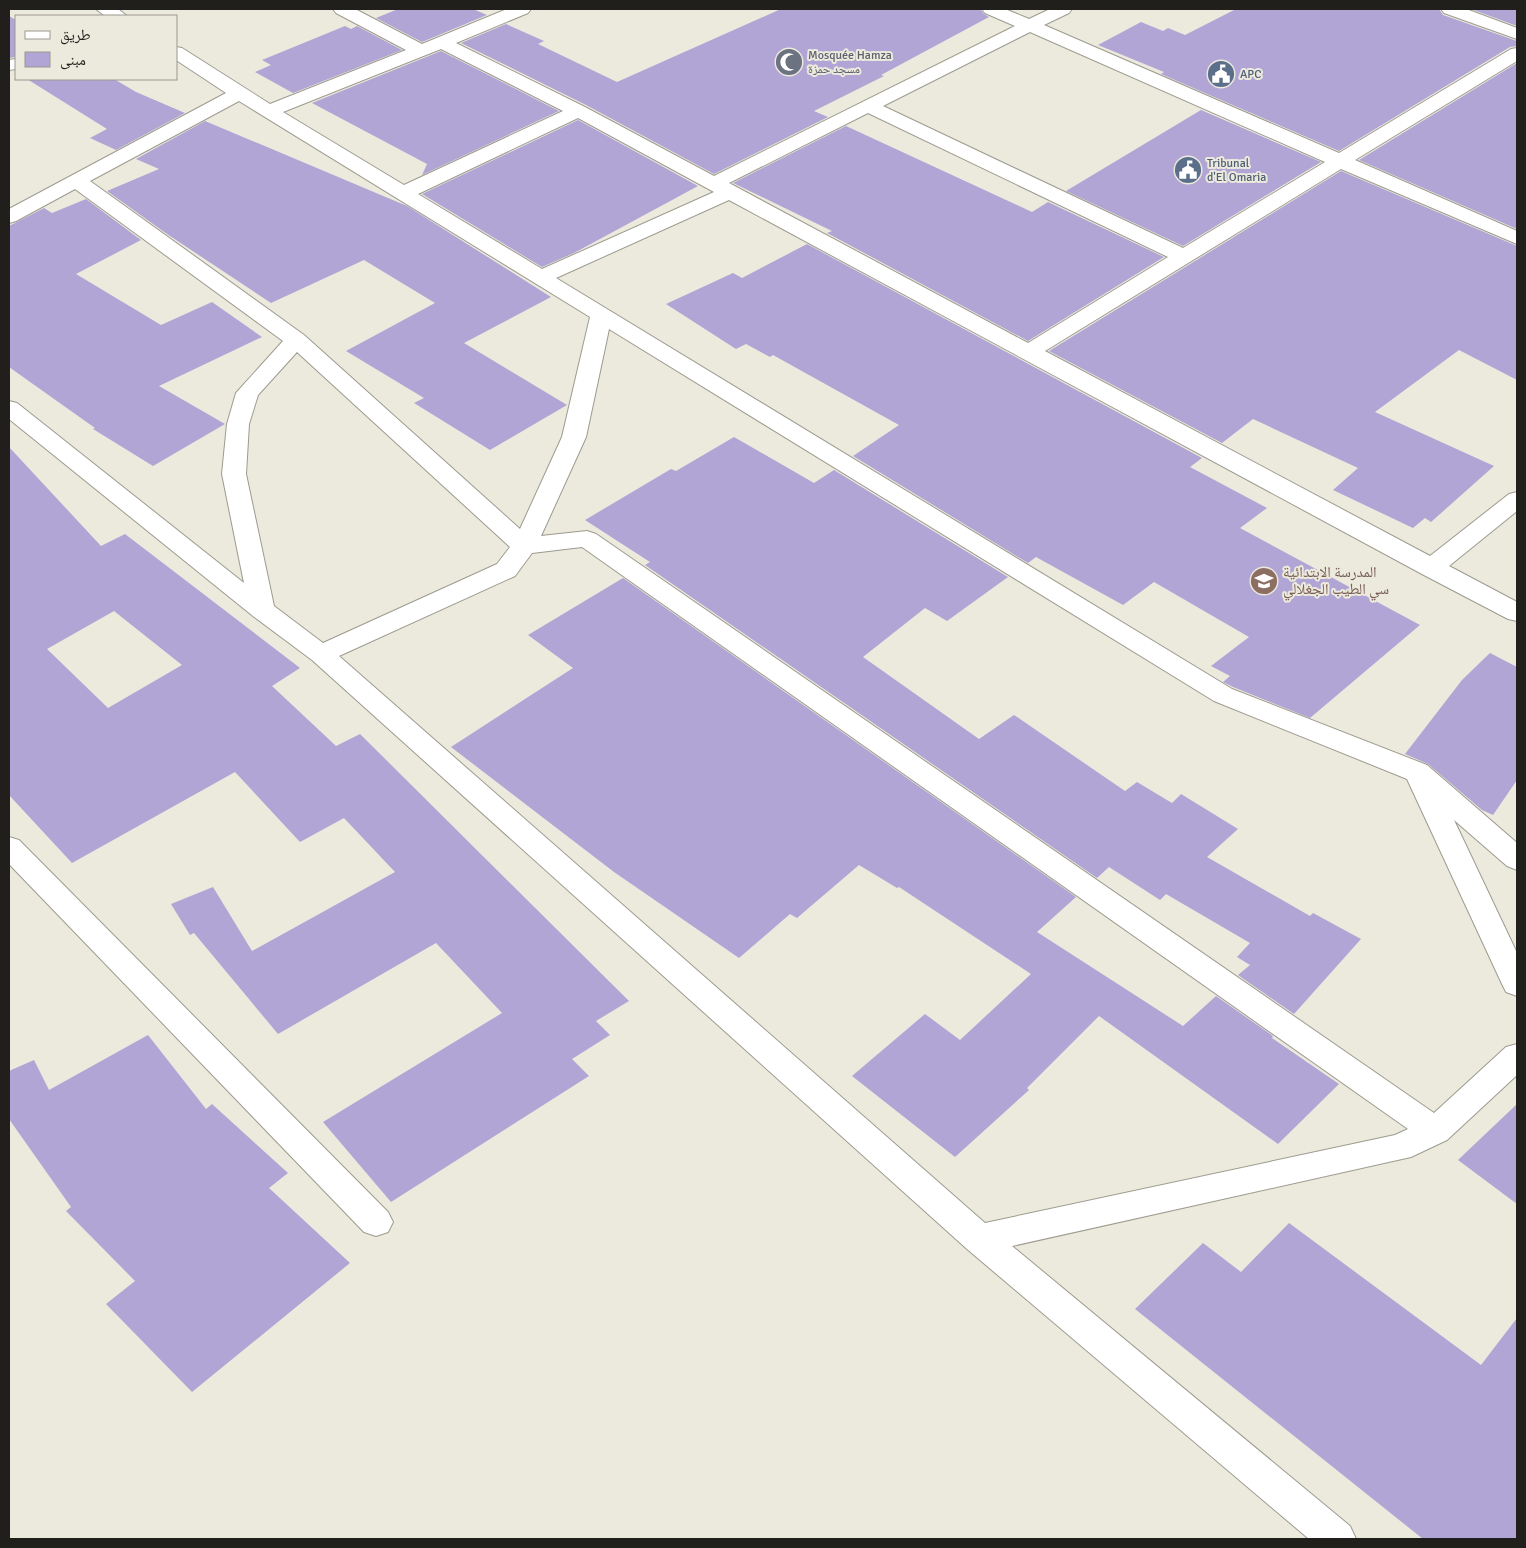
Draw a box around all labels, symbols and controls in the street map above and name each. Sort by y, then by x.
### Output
legend [15,15,178,80]
text: طريق [60,26,91,45]
mosque icon: Mosquée Hamza مسجد حمزة [774,47,804,77]
place label: Mosquée Hamza مسجد حمزة [808,48,892,77]
text: مبنى [60,51,86,70]
public building icon: APC [1206,59,1236,89]
place label: APC [1240,67,1261,82]
public building icon: Tribunal d'El Omaria [1173,155,1203,185]
place label: Tribunal d'El Omaria [1207,156,1266,185]
place label: المدرسة الابتدائية سي الطيب الجغلالي [1283,563,1389,601]
school or university icon: المدرسة الابتدائية سي الطيب الجغلالي [1249,566,1279,596]

